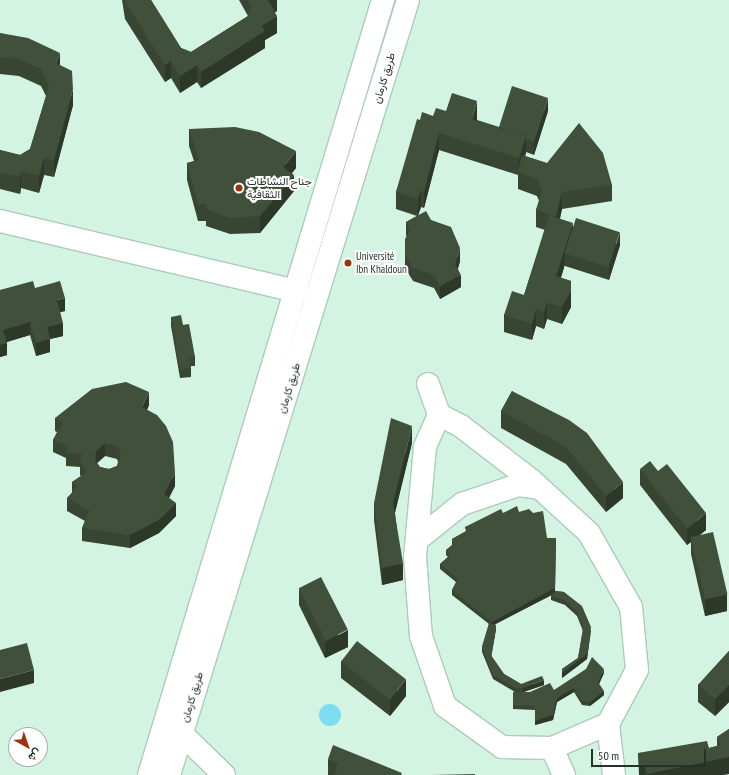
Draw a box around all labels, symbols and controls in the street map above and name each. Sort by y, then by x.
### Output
street label: طريق كارمان [370,51,398,105]
place label: جناح النشاطات الثقافية [247,175,312,201]
marker: جناح النشاطات الثقافية [234,183,244,193]
place label: Université Ibn Khaldoun [356,250,407,276]
marker: Université Ibn Khaldoun [343,258,353,268]
street label: طريق كارمان [275,361,303,415]
street label: طريق كارمان [178,670,206,724]
north arrow [8,727,48,767]
scale bar [593,741,708,767]
text: ش [26,746,45,765]
text: 50 m [598,748,619,763]

